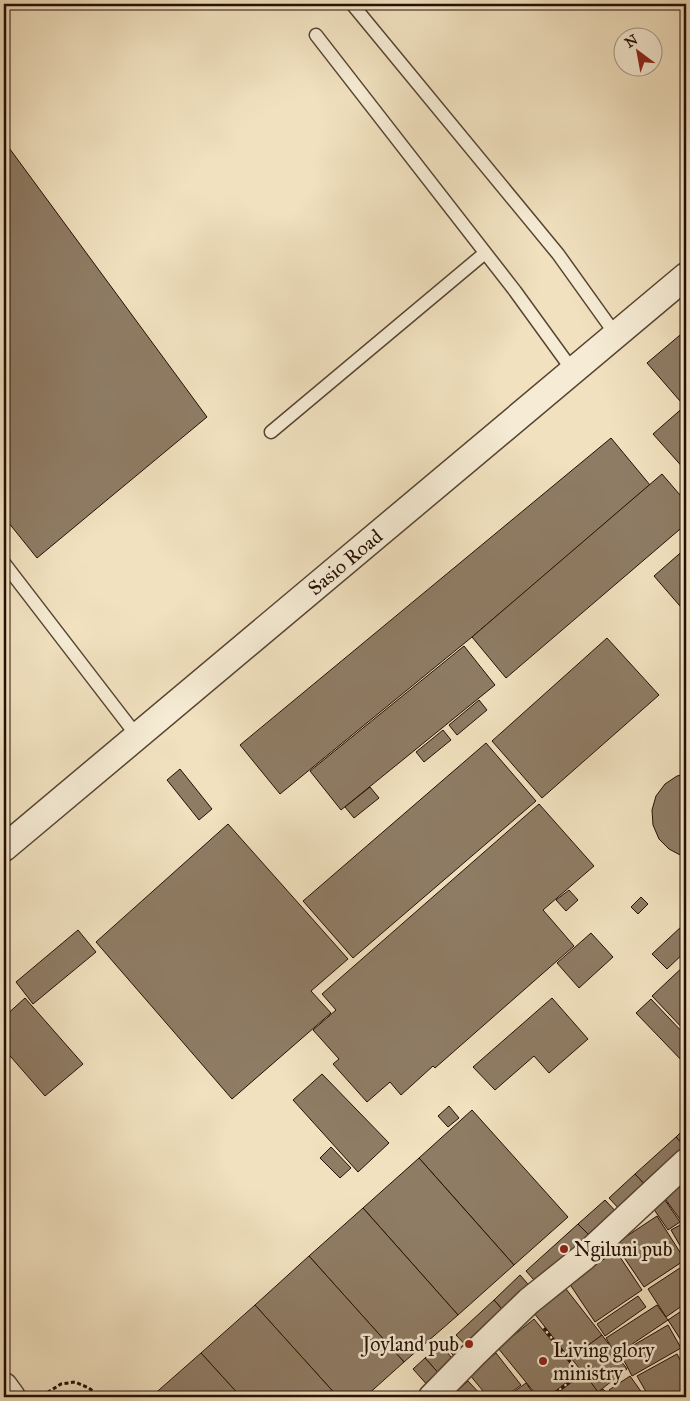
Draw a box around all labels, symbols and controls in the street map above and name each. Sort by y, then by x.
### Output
north arrow [612,28,662,78]
text: N [622,31,641,52]
street label: Sasio Road [303,524,387,600]
place label: Ngiluni pub [574,1237,673,1262]
marker: Ngiluni pub [558,1243,570,1255]
place label: Joyland pub [361,1332,459,1357]
marker: Joyland pub [463,1338,475,1350]
place label: Living glory ministry [553,1338,655,1385]
marker: Living glory ministry [537,1355,549,1367]

